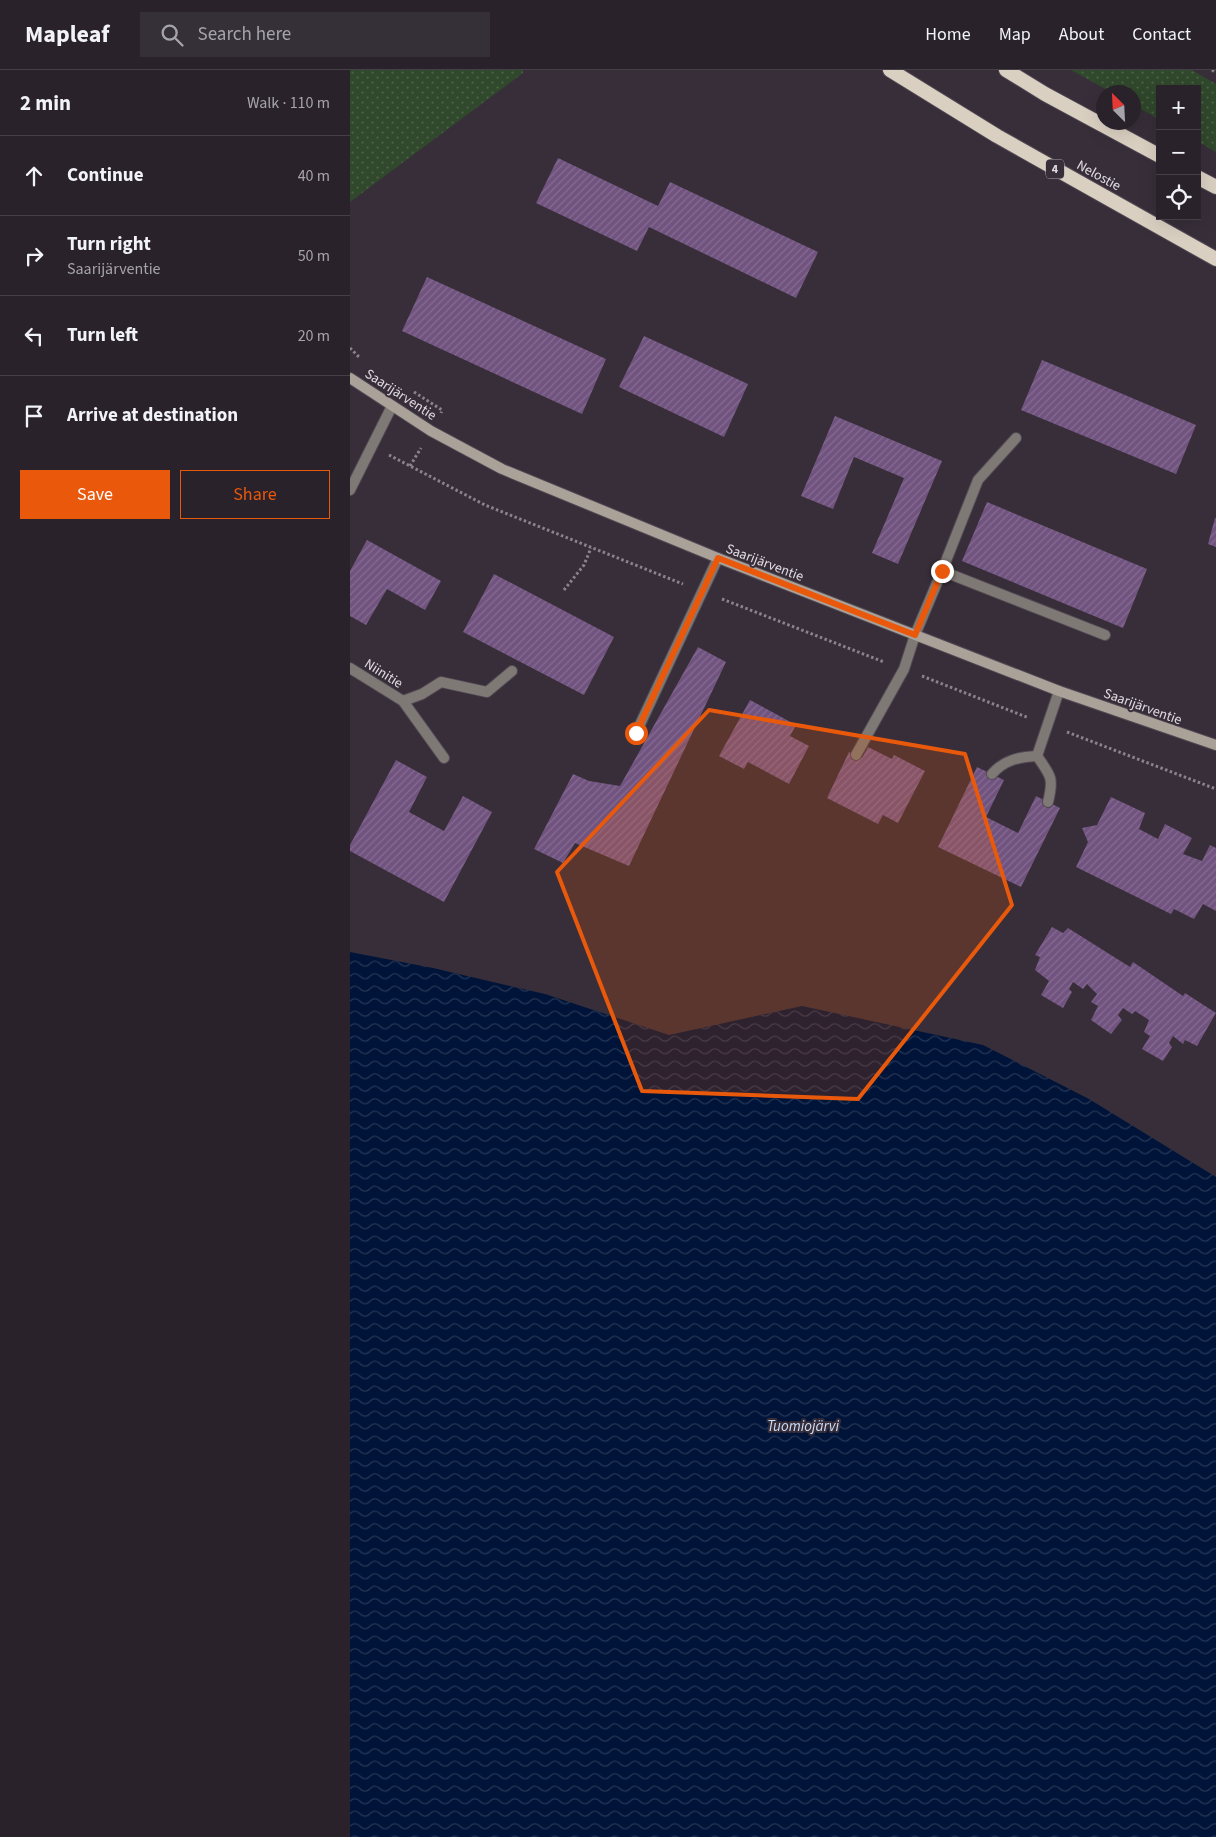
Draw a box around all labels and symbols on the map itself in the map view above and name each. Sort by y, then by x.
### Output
north arrow [1096,85,1141,130]
street label: Nelostie [1073,156,1124,196]
road number: 4 [1046,160,1064,178]
street label: Saarijärventie [361,364,440,426]
street label: Saarijärventie [723,539,806,587]
route end [931,560,954,583]
street label: Niinitie [360,654,407,694]
street label: Saarijärventie [1101,684,1185,730]
route start [625,722,648,745]
water label: Tuomiojärvi [767,1416,839,1437]

